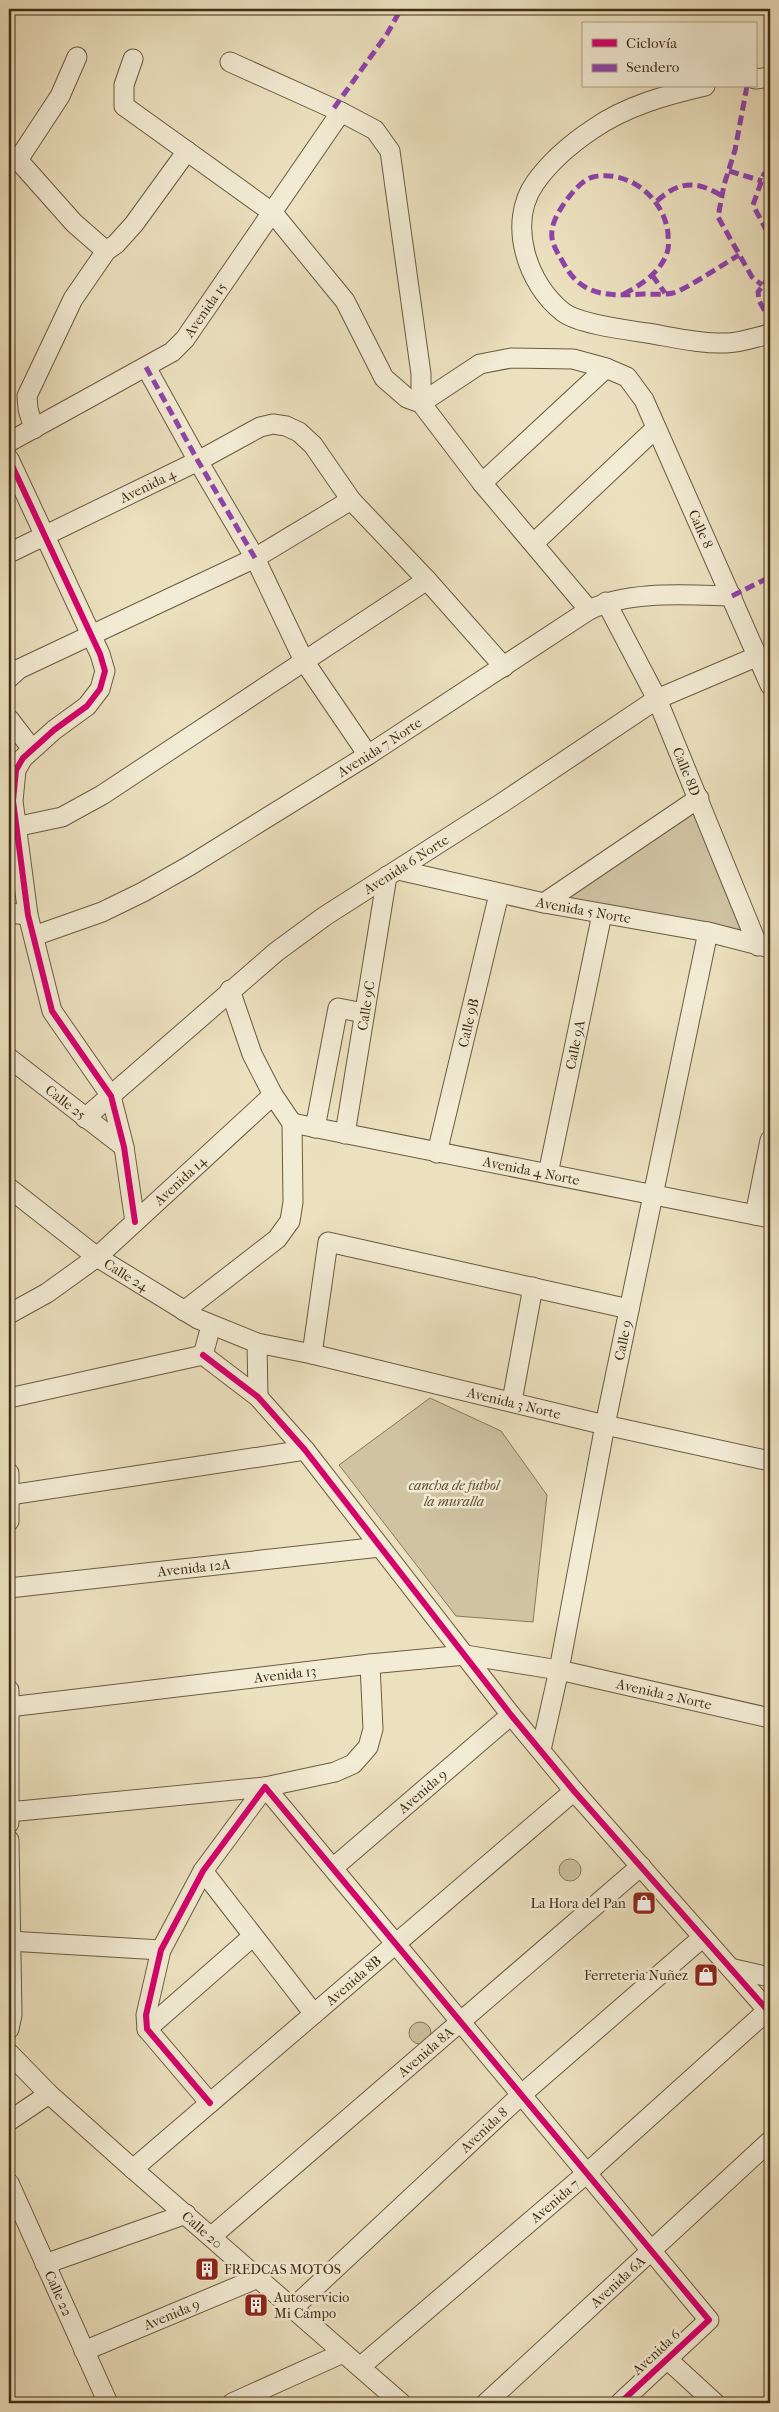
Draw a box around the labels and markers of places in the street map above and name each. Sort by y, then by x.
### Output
shop icon: La Hora del Pan [631,1890,657,1916]
place label: La Hora del Pan [530,1895,626,1912]
shop icon: Ferreteria Nuñez [693,1962,719,1988]
place label: Ferreteria Nuñez [584,1967,688,1984]
building icon: FREDCAS MOTOS [194,2256,220,2282]
place label: FREDCAS MOTOS [224,2261,341,2278]
place label: Autoservicio Mi Campo [273,2289,349,2322]
building icon: Autoservicio Mi Campo [243,2292,269,2318]

